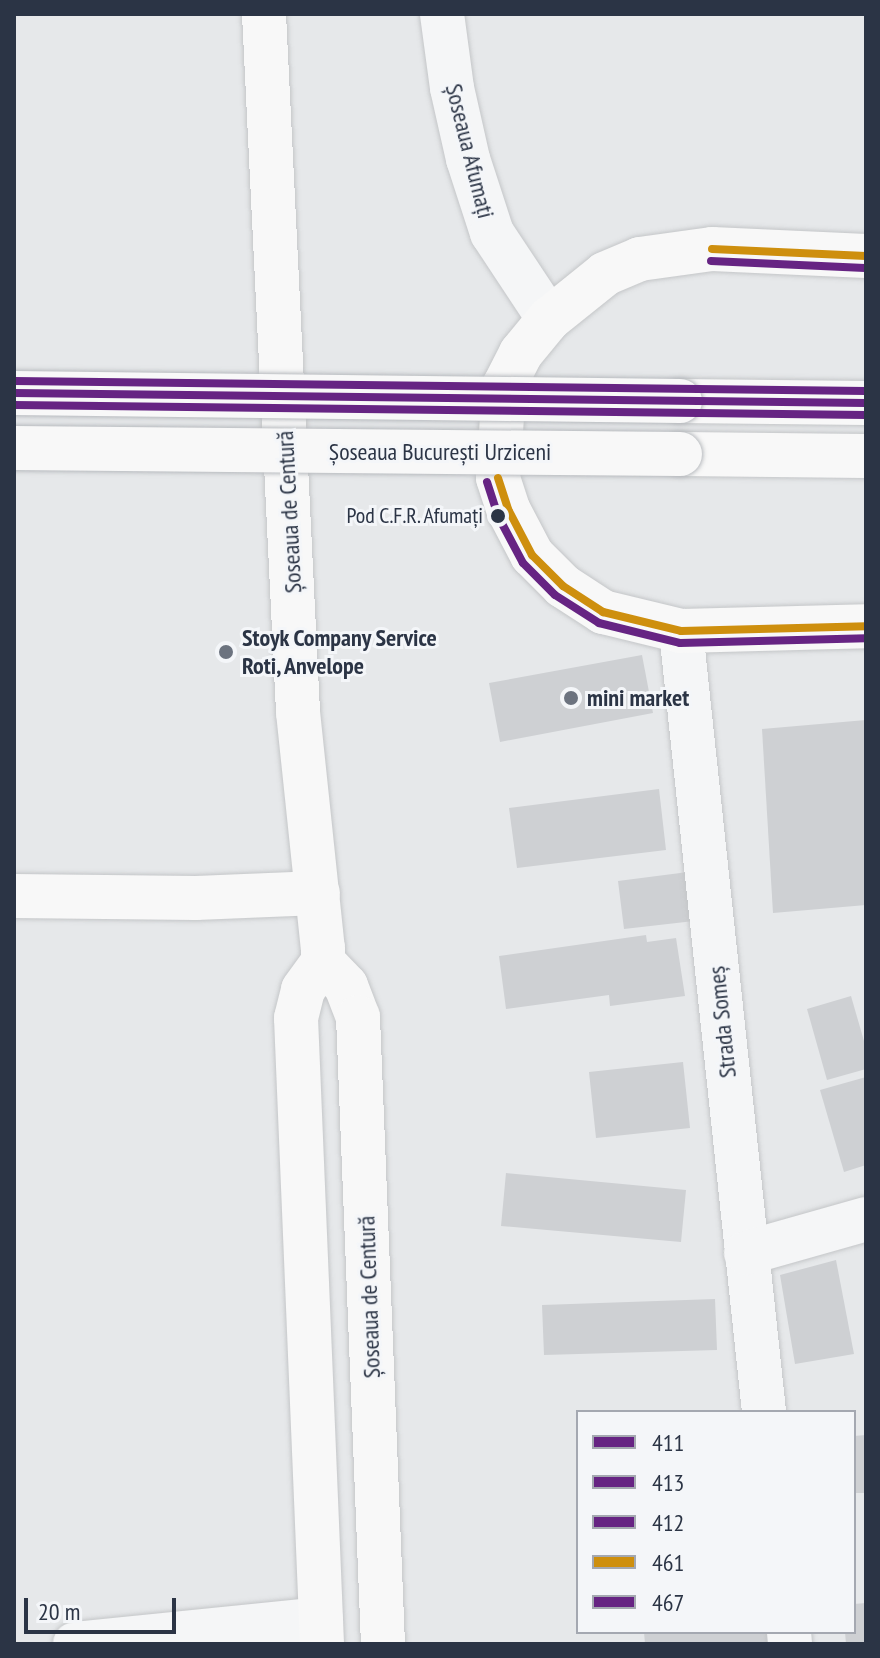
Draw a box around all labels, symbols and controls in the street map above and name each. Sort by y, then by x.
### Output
street label: Șoseaua Afumați [439,80,501,222]
street label: Șoseaua de Centură [270,430,308,594]
street label: Șoseaua București Urziceni [329,438,551,466]
place label: Pod C.F.R. Afumați [344,503,483,529]
marker: Pod C.F.R. Afumați [490,508,506,524]
place label: Stoyk Company Service Roti, Anvelope [242,624,438,680]
marker: Stoyk Company Service Roti, Anvelope [217,643,235,661]
place label: mini market [587,684,689,712]
marker: mini market [562,689,580,707]
street label: Strada Someș [702,965,742,1079]
street label: Șoseaua de Centură [352,1215,386,1379]
legend [576,1410,856,1634]
text: 411 [652,1427,684,1458]
text: 413 [652,1467,684,1498]
text: 412 [652,1507,684,1538]
text: 461 [652,1547,684,1578]
scale bar [28,1582,180,1632]
text: 467 [652,1587,684,1618]
text: 20 m [38,1596,80,1627]

